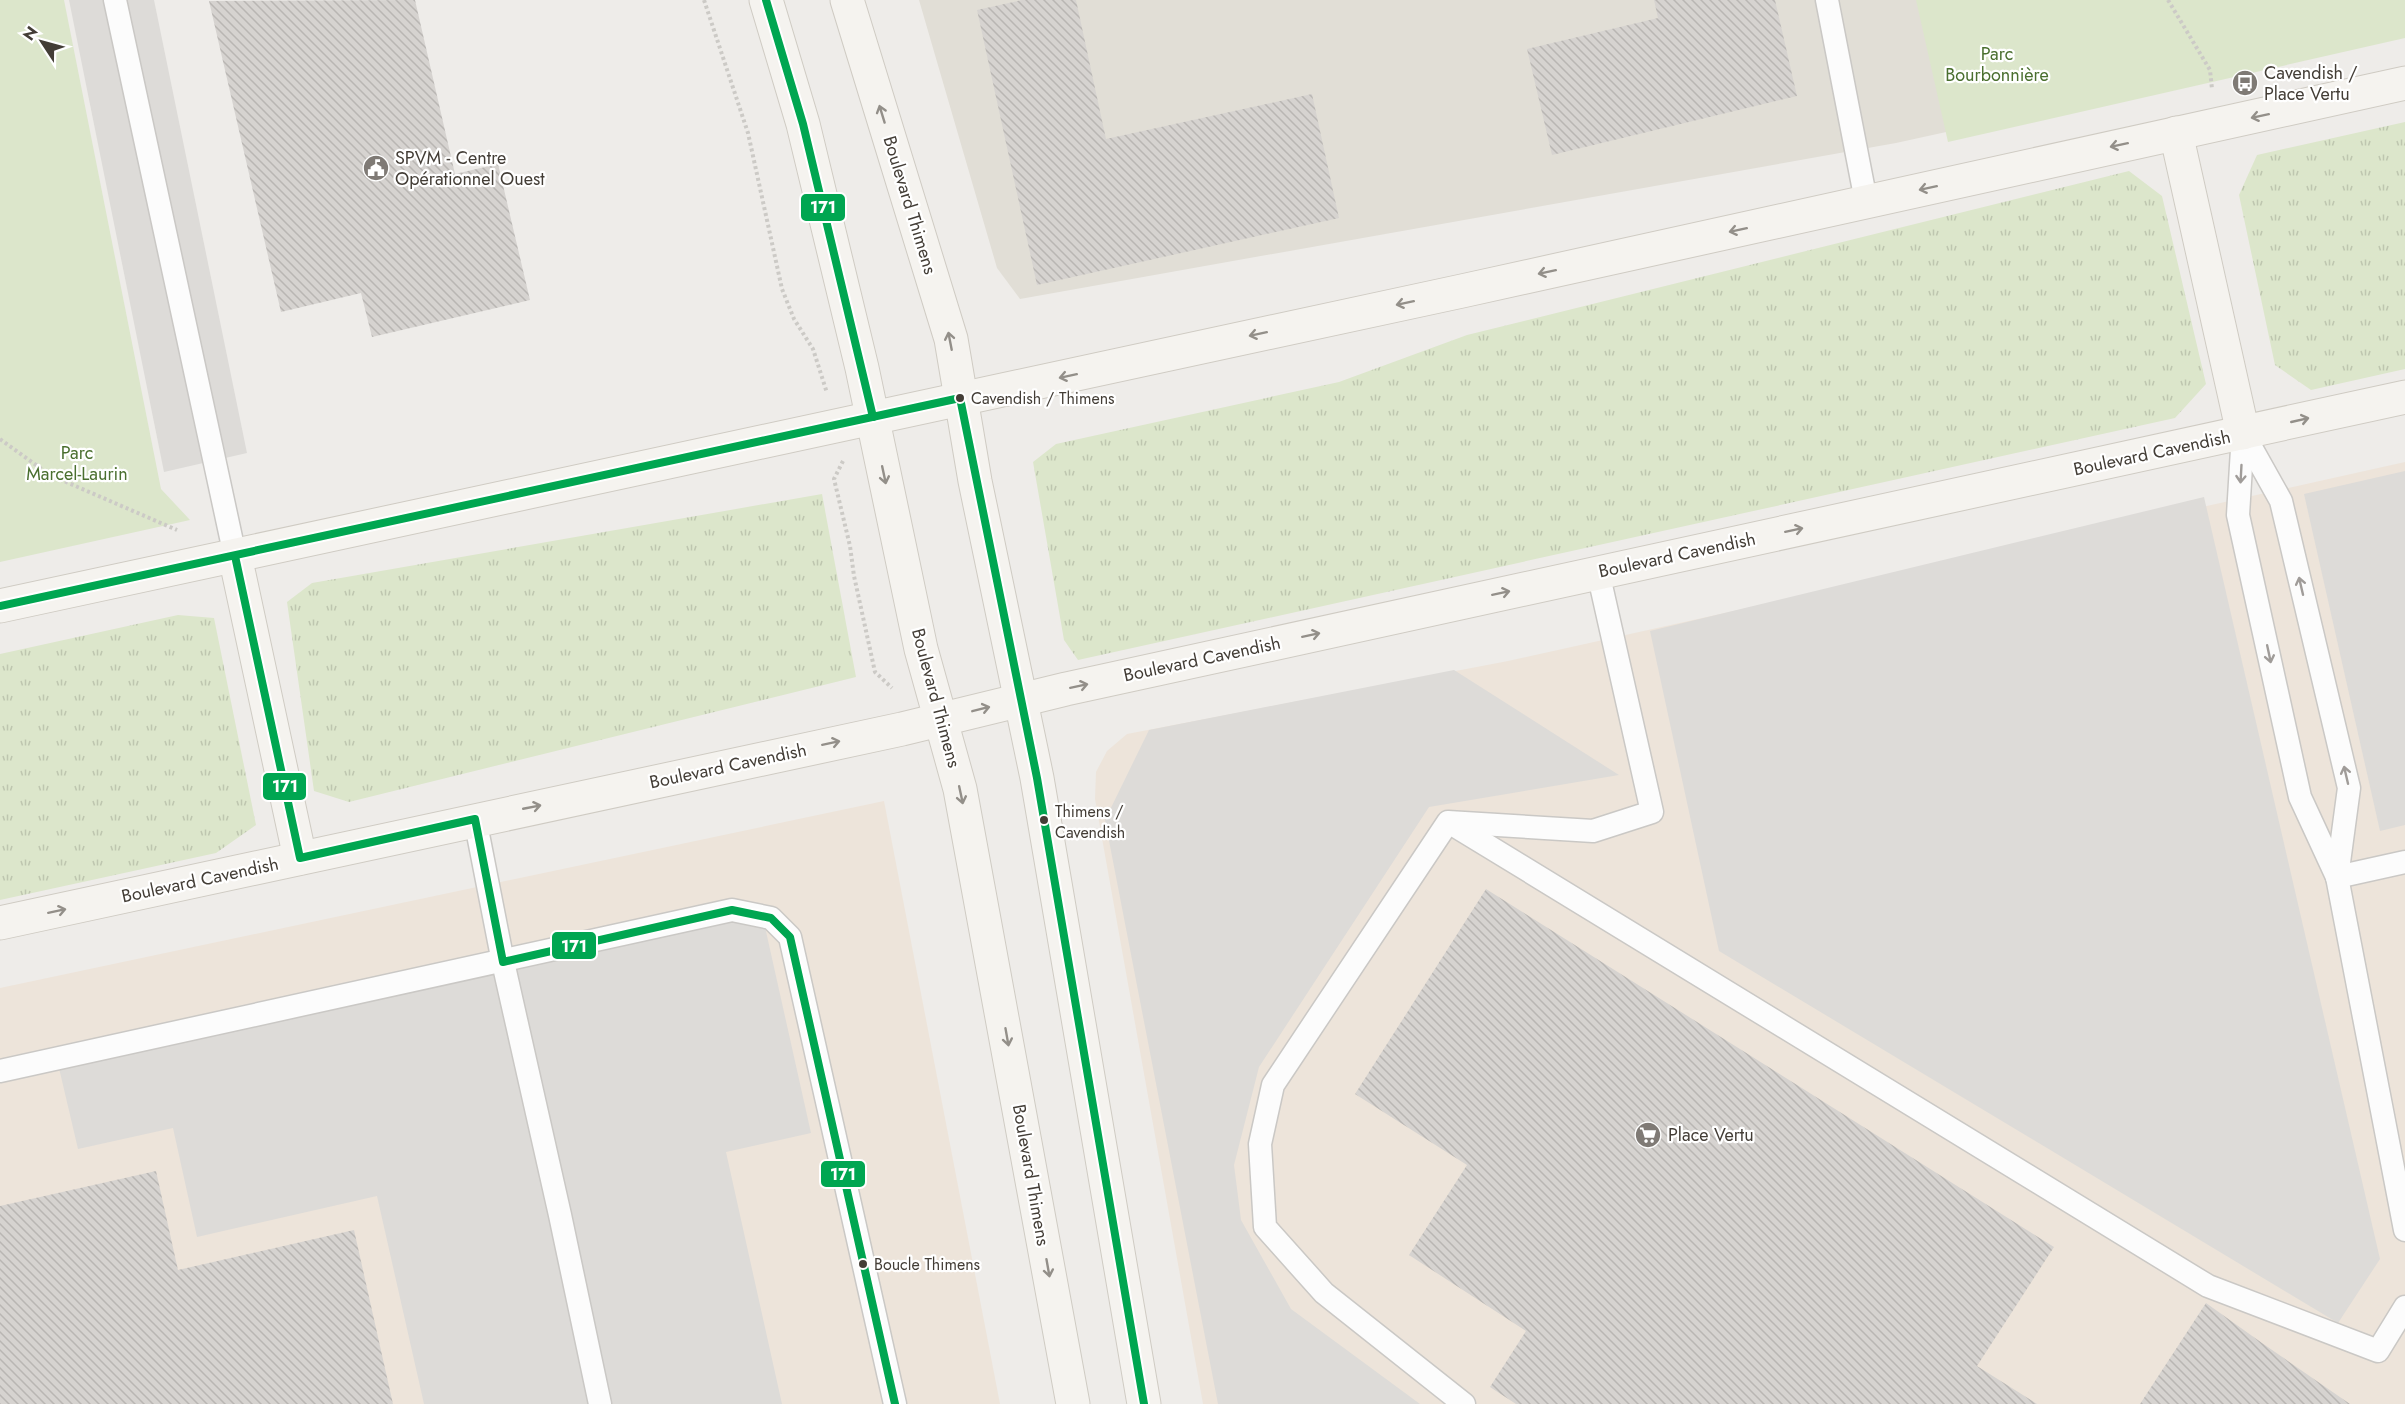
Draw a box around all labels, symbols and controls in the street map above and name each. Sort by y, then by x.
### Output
north arrow [12,12,72,72]
text: N [17,22,43,45]
park label: Parc Bourbonnière [1945,41,2049,88]
place label: Cavendish / Place Vertu [2264,60,2358,107]
bus stop icon: Cavendish / Place Vertu [2230,68,2260,98]
one-way arrow [876,105,887,124]
one-way arrow [2250,110,2269,122]
street label: Boulevard Thimens [877,133,943,277]
one-way arrow [2109,140,2128,152]
place label: SPVM - Centre Opérationnel Ouest [395,145,545,192]
public building icon: SPVM - Centre Opérationnel Ouest [361,153,391,183]
one-way arrow [1919,182,1938,194]
line badge: 171 [800,193,846,222]
text: 171 [810,196,836,219]
one-way arrow [1729,225,1748,236]
one-way arrow [1538,267,1558,278]
one-way arrow [1396,298,1415,309]
one-way arrow [1249,329,1268,340]
one-way arrow [945,331,956,351]
one-way arrow [1058,370,1077,382]
place label: Cavendish / Thimens [971,387,1115,410]
marker: Cavendish / Thimens [954,392,966,404]
one-way arrow [2290,414,2309,425]
street label: Boulevard Cavendish [2071,424,2233,482]
park label: Parc Marcel-Laurin [26,440,128,487]
one-way arrow [2235,464,2246,484]
one-way arrow [879,465,891,484]
one-way arrow [1785,523,1804,535]
street label: Boulevard Cavendish [1596,526,1758,584]
one-way arrow [2295,576,2306,596]
one-way arrow [1492,587,1511,599]
street label: Boulevard Thimens [905,625,967,771]
one-way arrow [1301,629,1320,640]
street label: Boulevard Cavendish [1121,630,1283,688]
one-way arrow [2264,644,2275,664]
one-way arrow [1069,680,1089,691]
one-way arrow [971,702,990,714]
street label: Boulevard Cavendish [647,737,809,795]
one-way arrow [822,737,841,749]
one-way arrow [2340,766,2352,785]
line badge: 171 [262,772,307,801]
text: 171 [272,775,298,798]
one-way arrow [956,785,967,805]
place label: Thimens / Cavendish [1055,800,1125,844]
one-way arrow [522,801,542,812]
marker: Thimens / Cavendish [1038,814,1050,826]
street label: Boulevard Cavendish [119,851,281,909]
one-way arrow [47,905,66,916]
line badge: 171 [551,931,597,960]
text: 171 [561,935,587,958]
one-way arrow [1002,1027,1013,1047]
street label: Boulevard Thimens [1006,1102,1056,1248]
supermarket icon: Place Vertu [1633,1120,1663,1150]
place label: Place Vertu [1668,1122,1754,1148]
line badge: 171 [820,1160,866,1188]
text: 171 [830,1163,856,1186]
place label: Boucle Thimens [874,1253,980,1276]
one-way arrow [1043,1257,1054,1277]
marker: Boucle Thimens [857,1258,869,1270]

